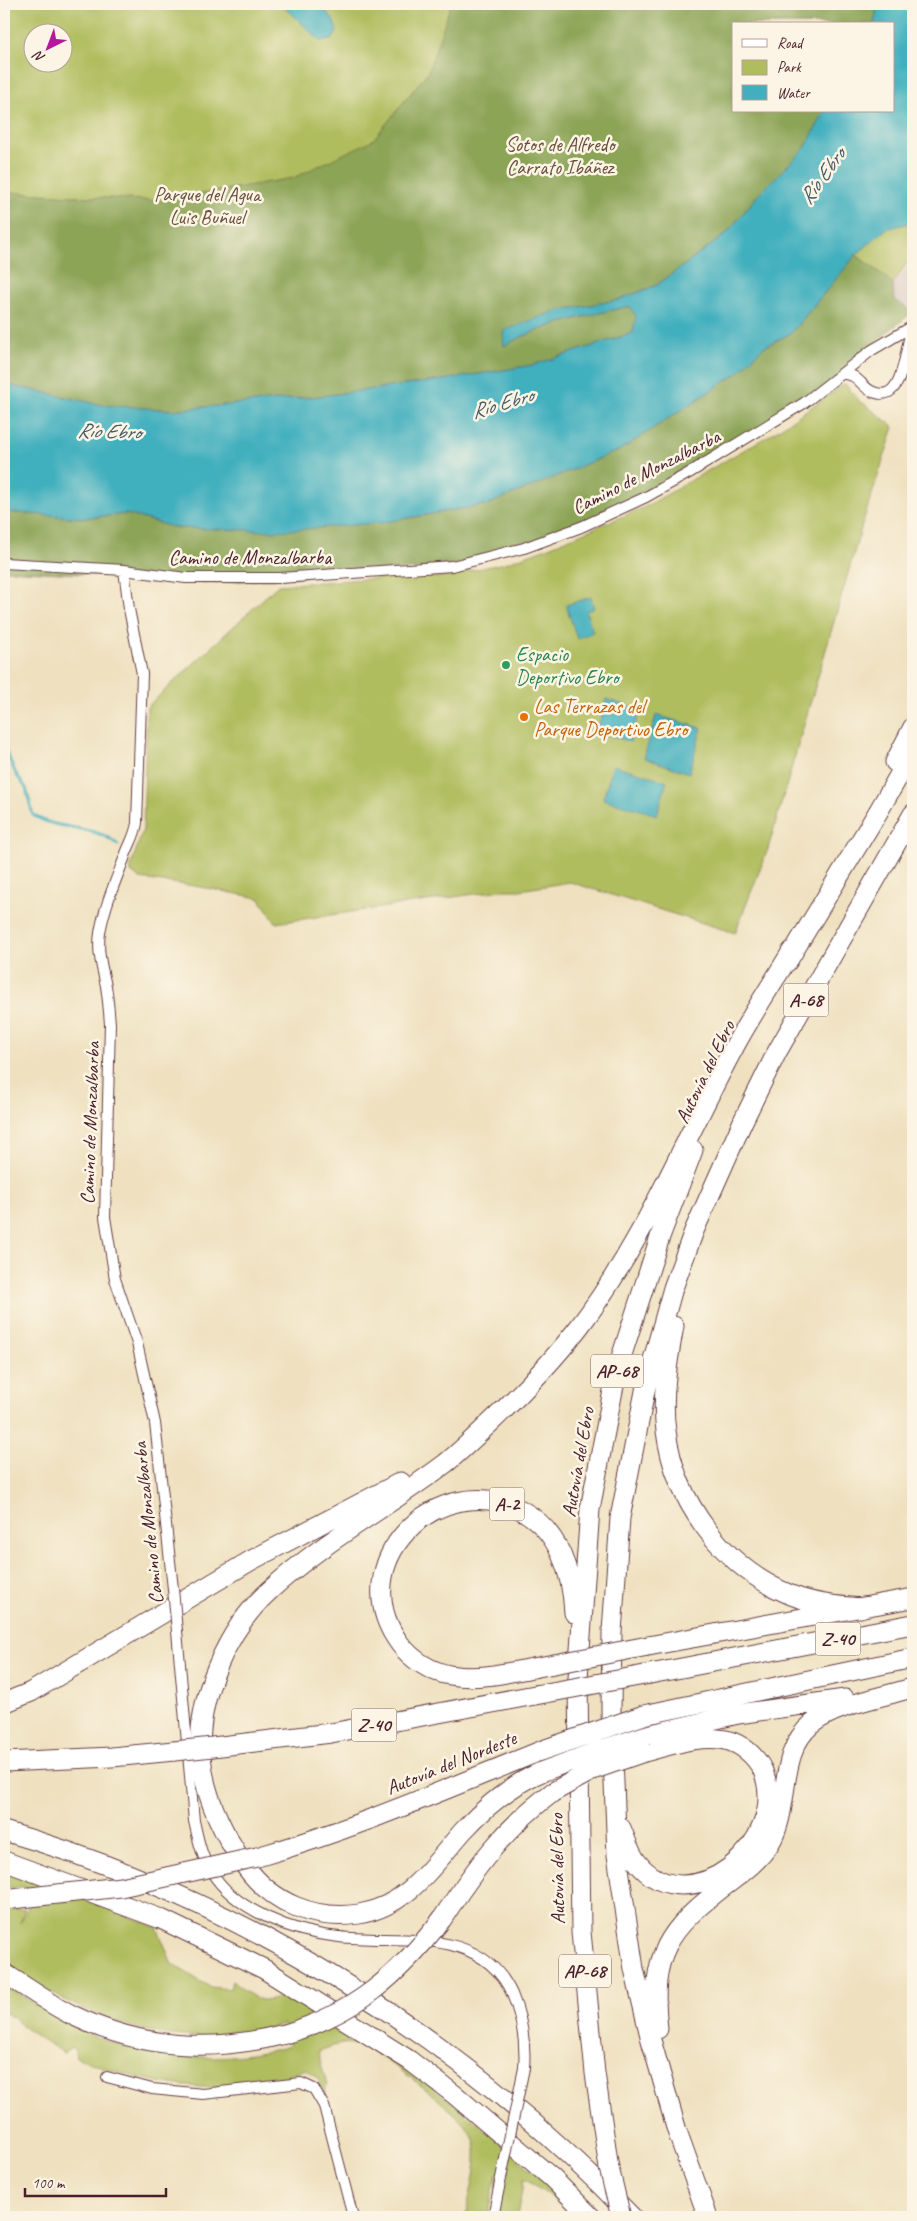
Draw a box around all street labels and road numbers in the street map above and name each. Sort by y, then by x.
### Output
street label: Camino de Monzalbarba [568,423,726,520]
street label: Camino de Monzalbarba [169,545,333,570]
road number: A-68 [784,984,828,1016]
street label: Autovía del Ebro [669,1016,741,1127]
street label: Camino de Monzalbarba [75,1039,105,1205]
road number: AP-68 [591,1354,643,1388]
street label: Autovía del Ebro [556,1404,600,1519]
street label: Camino de Monzalbarba [127,1439,169,1605]
road number: A-2 [490,1488,524,1520]
road number: Z-40 [816,1622,860,1656]
road number: Z-40 [352,1708,396,1742]
street label: Autovía del Nordeste [382,1725,521,1800]
street label: Autovía del Ebro [544,1812,570,1925]
road number: AP-68 [559,1954,611,1988]

